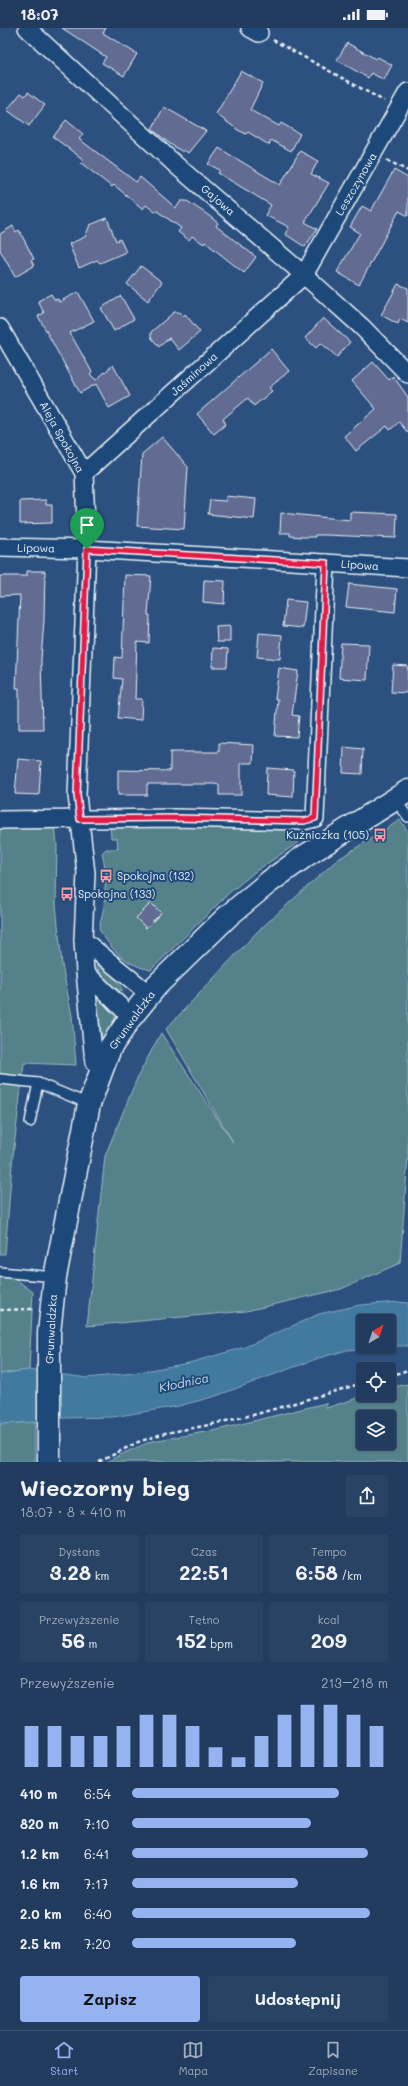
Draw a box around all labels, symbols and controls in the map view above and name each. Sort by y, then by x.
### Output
text: 18:07 [20,4,59,24]
street label: Leszczynowa [331,149,380,218]
street label: Gajowa [198,181,239,219]
street label: Jaśminowa [167,348,220,399]
street label: Aleja Spokojna [37,398,88,475]
pin [70,508,104,549]
icon: arrive [76,514,98,536]
street label: Lipowa [17,540,55,555]
street label: Lipowa [341,556,380,573]
place label: Kuźniczka (105) [286,827,369,842]
bus stop icon: Kuźniczka (105) [372,827,388,843]
bus stop icon: Spokojna (132) [98,868,114,884]
place label: Spokojna (132) [117,868,194,883]
bus stop icon: Spokojna (133) [59,886,75,902]
place label: Spokojna (133) [78,886,156,901]
street label: Grunwaldzka [105,987,158,1052]
street label: Grunwaldzka [41,1294,60,1364]
north arrow [356,1314,396,1354]
map controls [356,1314,396,1450]
button: locate [356,1362,396,1402]
water label: Kłodnica [157,1369,210,1395]
button: layers [356,1410,396,1450]
text: Wieczorny bieg [20,1473,190,1502]
button: share [346,1475,388,1517]
text: 18:07 · 8 × 410 m [20,1503,126,1520]
text: Dystans [58,1544,100,1559]
text: Czas [191,1544,217,1559]
text: Tempo [311,1544,346,1559]
text: 3.28 [49,1559,91,1585]
text: 22:51 [179,1559,229,1585]
text: 6:58 [295,1559,338,1585]
text: km [91,1568,109,1583]
text: /km [338,1568,362,1583]
text: Przewyższenie [39,1612,119,1627]
text: Tętno [189,1612,219,1627]
text: kcal [318,1612,340,1627]
text: 56 [61,1627,85,1653]
text: 152 [175,1627,207,1653]
text: 209 [311,1627,347,1653]
text: m [85,1636,97,1651]
text: bpm [207,1636,233,1651]
text: Przewyższenie [20,1674,115,1691]
text: 213–218 m [321,1674,388,1691]
text: 410 m [20,1785,57,1802]
text: 6:54 [84,1785,111,1802]
text: 820 m [20,1815,59,1832]
text: 7:10 [84,1815,109,1832]
text: 1.2 km [20,1845,59,1862]
text: 6:41 [84,1845,109,1862]
text: 1.6 km [20,1875,60,1892]
text: 7:17 [84,1875,108,1892]
text: 2.0 km [20,1905,62,1922]
text: 6:40 [84,1905,112,1922]
text: 2.5 km [20,1935,61,1952]
text: 7:20 [84,1935,111,1952]
button: Zapisz [20,1976,200,2022]
button: Udostępnij [208,1976,388,2022]
tab: Start [50,2039,78,2078]
tab: Mapa [179,2039,208,2078]
tab: Zapisane [308,2039,358,2078]

